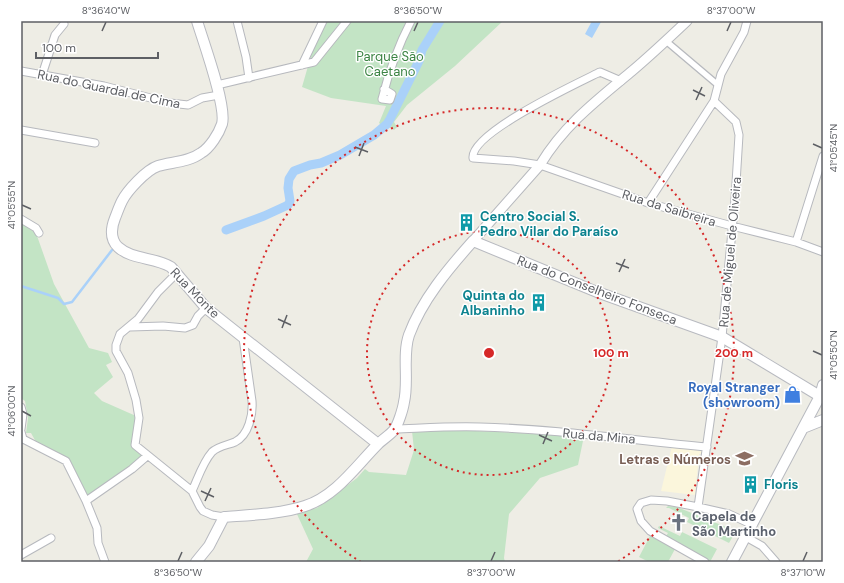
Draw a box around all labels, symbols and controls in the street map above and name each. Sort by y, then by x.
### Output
text: 8°36'40"W [82,4,130,17]
text: 8°36'50"W [394,4,443,17]
text: 8°37'00"W [707,4,756,17]
scale bar [36,34,158,60]
text: 100 m [42,40,76,56]
park label: Parque São Caetano [356,48,424,80]
street label: Rua do Guardal de Cima [36,66,182,112]
text: 41°05'45"N [827,124,840,172]
street label: Rua de Miguel de Oliveira [715,176,745,328]
text: 41°05'55"N [5,181,18,229]
street label: Rua da Saibreira [620,186,718,230]
place label: Centro Social S. Pedro Vilar do Paraíso [480,208,618,240]
building icon: Centro Social S. Pedro Vilar do Paraíso [457,213,477,233]
street label: Rua do Conselheiro Fonseca [514,252,680,328]
street label: Rua Monte [167,264,223,322]
place label: Quinta do Albaninho [461,287,525,319]
building icon: Quinta do Albaninho [528,292,548,312]
text: 41°05'50"N [827,330,840,380]
text: 100 m [593,345,629,361]
text: 200 m [715,345,753,361]
centre of rings [482,346,496,360]
place label: Royal Stranger (showroom) [688,379,781,411]
shop icon: Royal Stranger (showroom) [783,384,803,404]
text: 41°06'00"N [5,386,18,436]
street label: Rua da Mina [562,424,636,448]
school or university icon: Letras e Números [734,449,754,469]
place label: Letras e Números [619,451,731,468]
building icon: Floris [741,474,761,494]
place label: Floris [764,476,799,493]
place label: Capela de São Martinho [692,508,776,540]
church icon: Capela de São Martinho [669,513,689,533]
text: 8°36'50"W [154,566,203,579]
text: 8°37'00"W [467,566,516,579]
text: 8°37'10"W [780,566,826,579]

